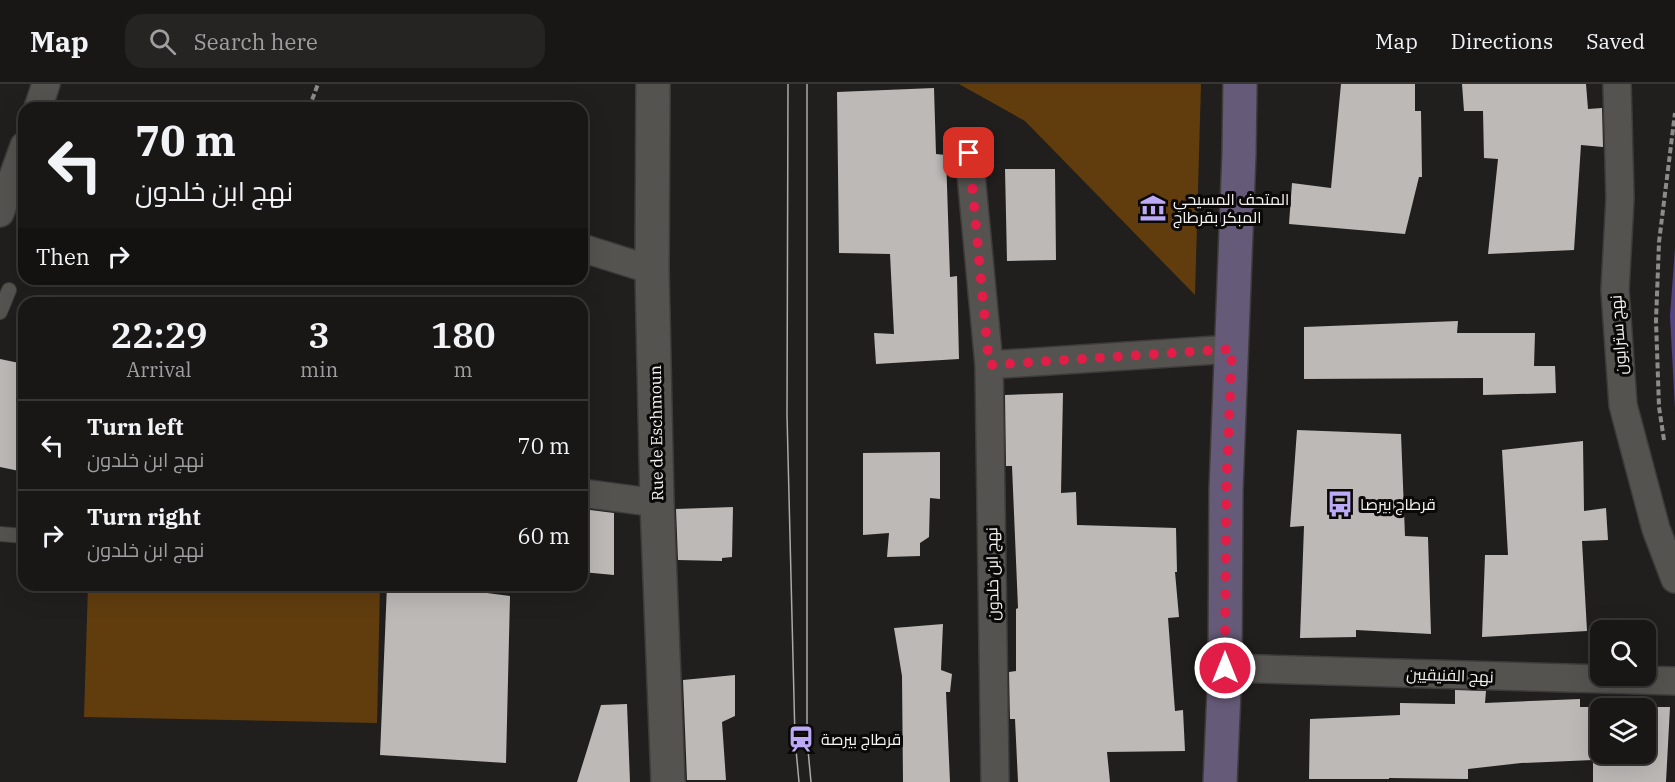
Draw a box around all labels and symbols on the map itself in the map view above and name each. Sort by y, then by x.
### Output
pin [943,127,994,178]
place label: المتحف المسيحي المبكر بقرطاج [1173,189,1289,229]
museum icon: المتحف المسيحي المبكر بقرطاج [1138,193,1168,223]
street label: نهج سترابون [1605,294,1633,376]
street label: Rue de Eschmoun [645,365,667,501]
bus stop icon: قرطاج بيرصا [1325,489,1355,519]
place label: قرطاج بيرصا [1360,494,1436,516]
street label: نهج ابن خلدون [981,527,1005,621]
position arrow [1193,636,1257,700]
street label: نهج الفنيقيين [1406,663,1494,689]
station icon: قرطاج بيرصة [786,724,816,754]
place label: قرطاج بيرصة [821,729,901,751]

